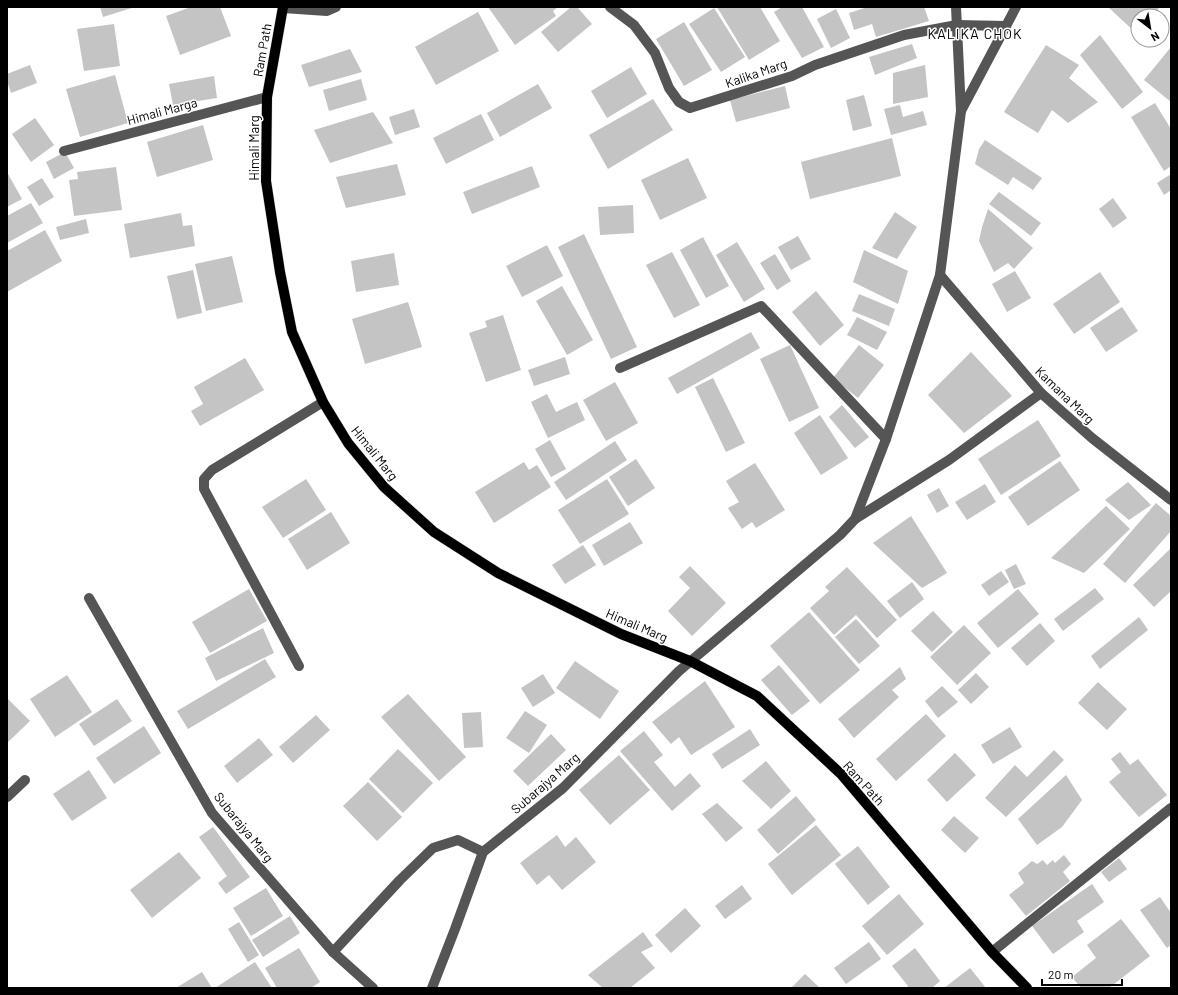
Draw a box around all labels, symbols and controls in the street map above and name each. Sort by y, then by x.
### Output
north arrow [1130,8,1170,48]
street label: Ram Path [249,22,275,78]
district label: KALIKA CHOK [927,25,1023,42]
text: N [1149,30,1162,44]
street label: Kalika Marg [723,55,789,91]
street label: Himali Marga [125,94,199,128]
street label: Himali Marg [246,115,262,181]
street label: Kamana Marg [1032,363,1098,427]
street label: Himali Marg [348,422,402,484]
street label: Himali Marg [604,605,670,645]
street label: Subarajya Marg [508,749,583,817]
street label: Ram Path [840,758,888,808]
street label: Subarajya Marg [211,789,277,865]
scale bar [1042,961,1122,987]
text: 20 m [1048,967,1074,981]

